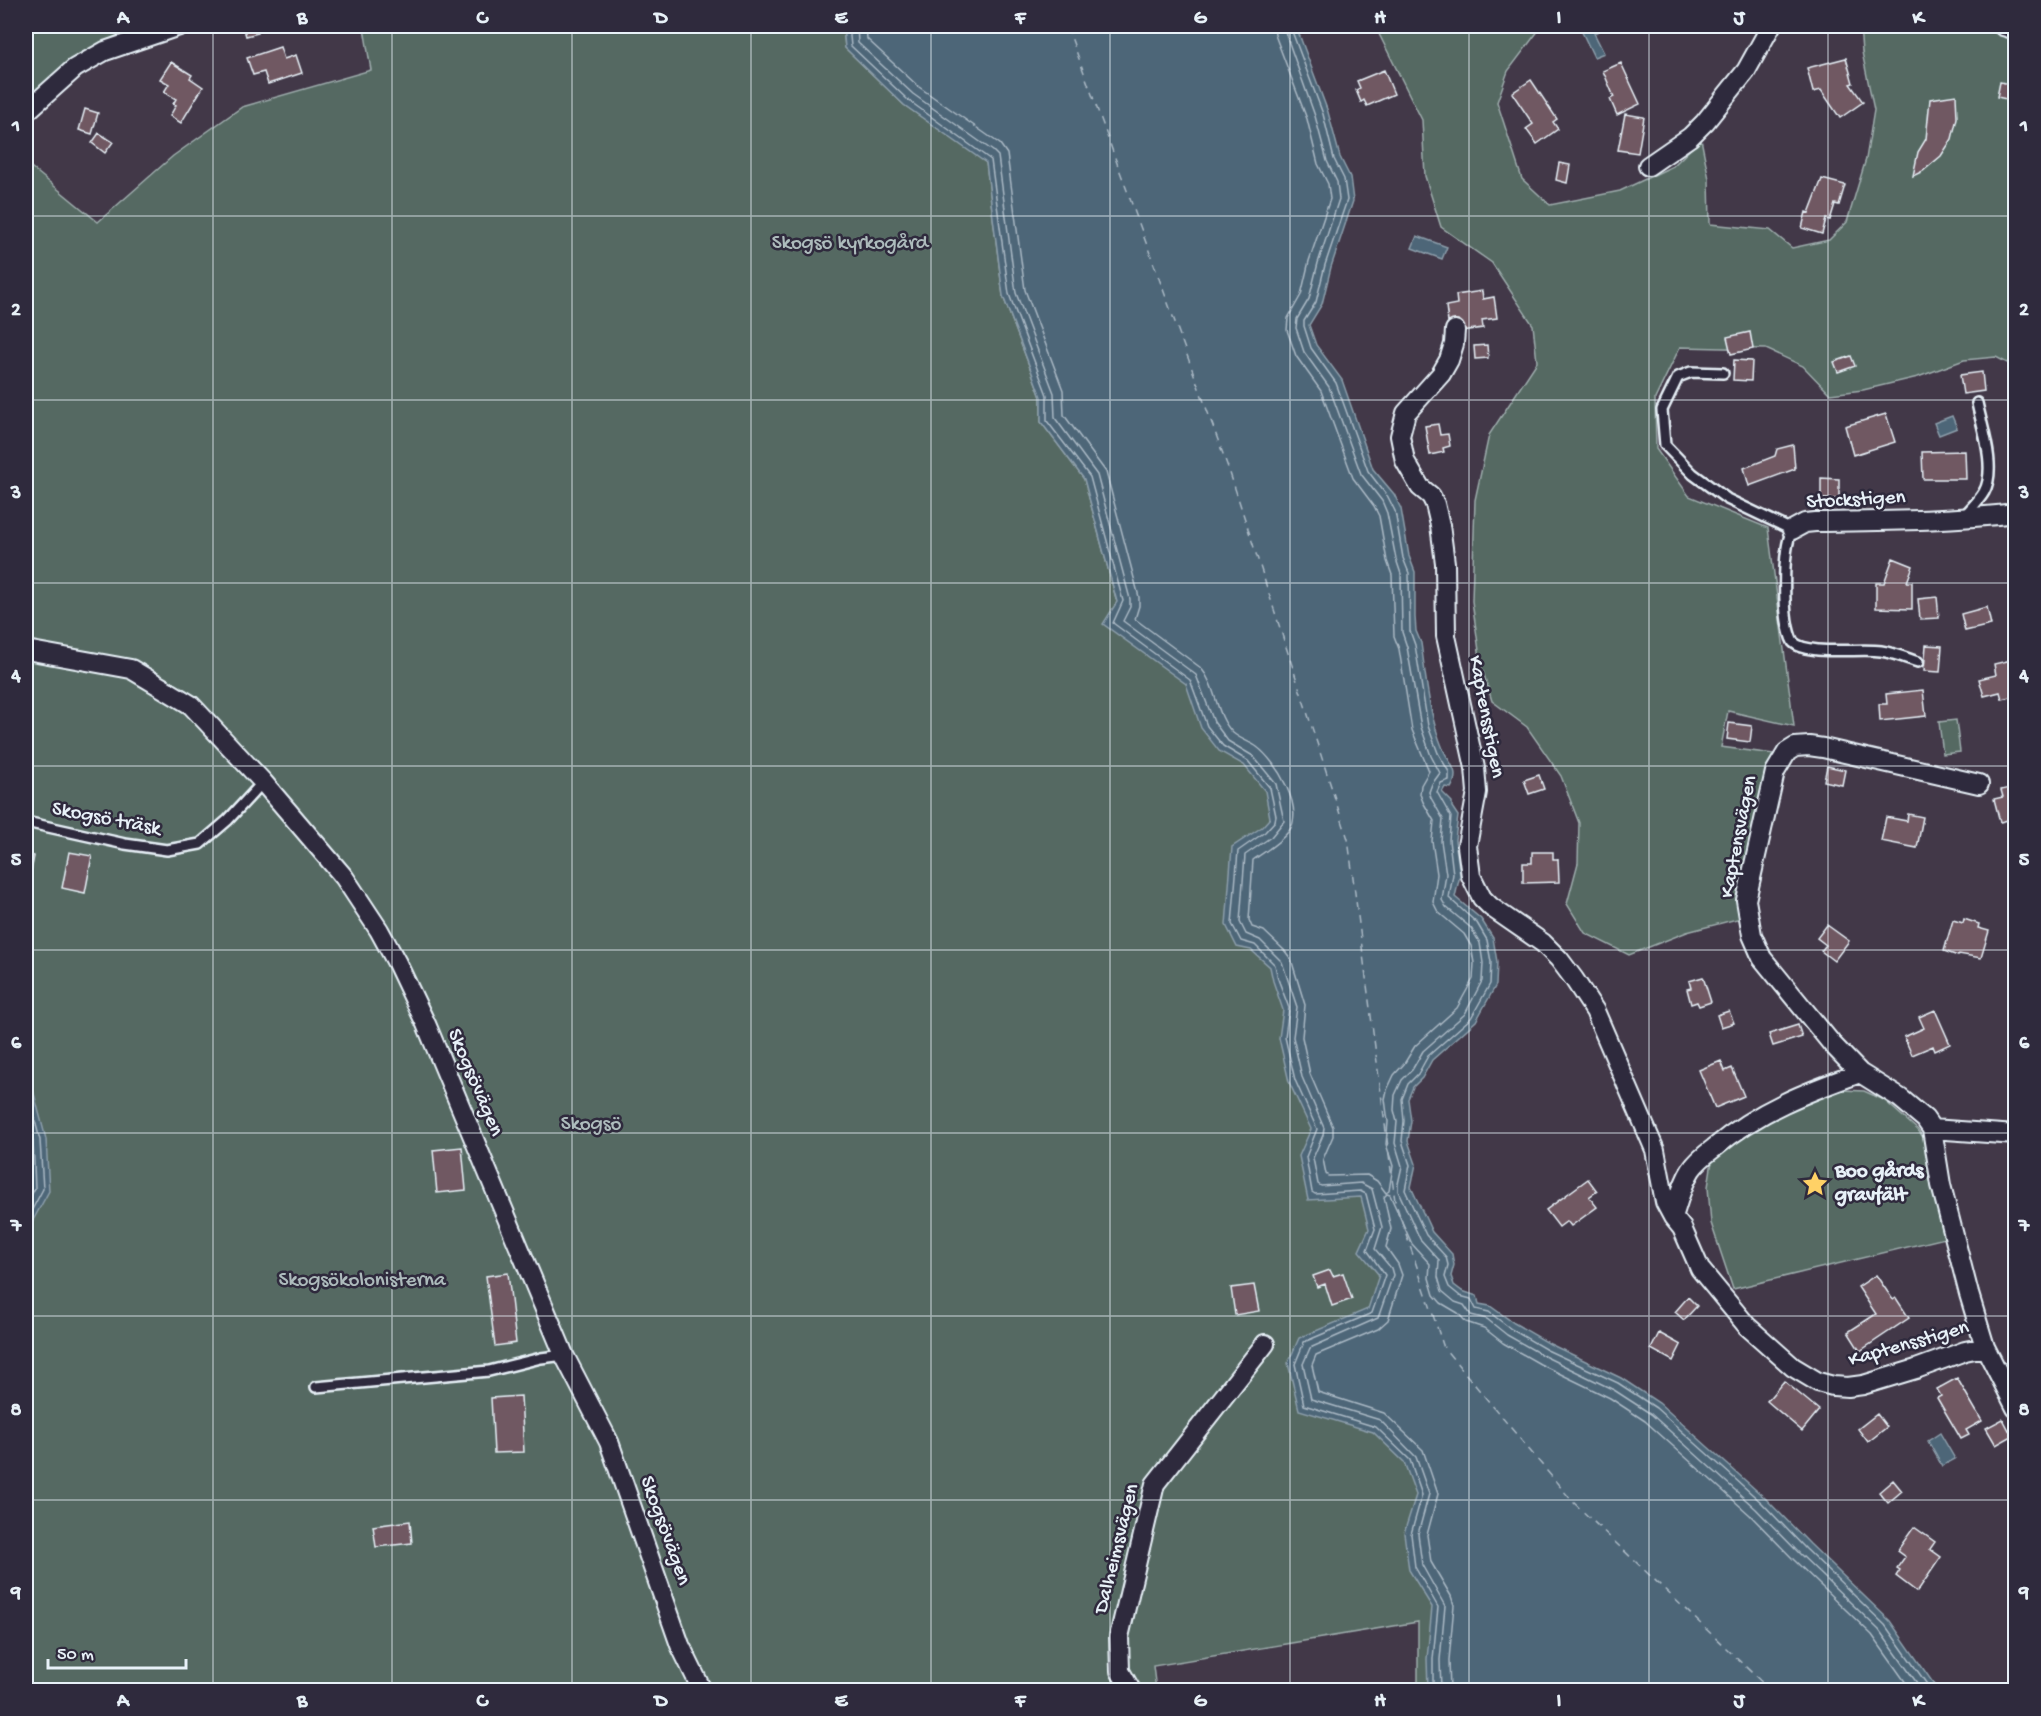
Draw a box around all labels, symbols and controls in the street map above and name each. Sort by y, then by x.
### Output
text: A [116,8,131,31]
text: B [296,8,308,31]
text: C [476,8,490,31]
text: D [652,8,668,31]
text: E [835,8,849,31]
text: F [1014,8,1027,31]
text: G [1194,8,1208,31]
text: H [1374,8,1386,31]
text: I [1557,8,1562,31]
text: J [1733,8,1746,31]
text: K [1911,8,1926,31]
text: 1 [11,116,20,139]
text: 1 [2019,116,2028,139]
park label: Skogsö kyrkogård [772,232,930,257]
text: 2 [11,300,21,323]
text: 2 [2019,300,2029,323]
text: 3 [10,483,21,506]
text: 3 [2018,483,2029,506]
street label: Stockstigen [1806,486,1906,516]
street label: Kaptensstigen [1461,654,1509,780]
text: 4 [10,666,21,689]
text: 4 [2018,666,2029,689]
street label: Kaptensvägen [1716,774,1764,900]
street label: Skogsö träsk [49,797,165,843]
text: 5 [11,850,22,873]
text: 5 [2019,850,2030,873]
street label: Skogsövägen [440,1026,508,1140]
text: 6 [11,1033,22,1056]
text: 6 [2019,1033,2030,1056]
park label: Skogsö [561,1113,621,1138]
place label: Boo gårds gravfält [1834,1160,1925,1209]
place icon: Boo gårds gravfält [1800,1169,1830,1199]
text: 7 [10,1216,23,1239]
text: 7 [2018,1216,2031,1239]
park label: Skogsökolonisterna [278,1269,447,1294]
street label: Kaptensstigen [1846,1316,1972,1374]
text: 8 [11,1400,22,1423]
text: 8 [2019,1400,2030,1423]
street label: Skogsövägen [633,1473,695,1589]
street label: Dalheimsvägen [1089,1481,1146,1618]
text: 9 [10,1583,21,1606]
text: 9 [2018,1583,2029,1606]
scale bar [48,1632,186,1670]
text: 50 m [57,1645,94,1666]
text: A [116,1691,131,1714]
text: B [296,1691,308,1714]
text: C [476,1691,490,1714]
text: D [652,1691,668,1714]
text: E [835,1691,849,1714]
text: F [1014,1691,1027,1714]
text: G [1194,1691,1208,1714]
text: H [1374,1691,1386,1714]
text: I [1557,1691,1562,1714]
text: J [1733,1691,1746,1714]
text: K [1911,1691,1926,1714]

